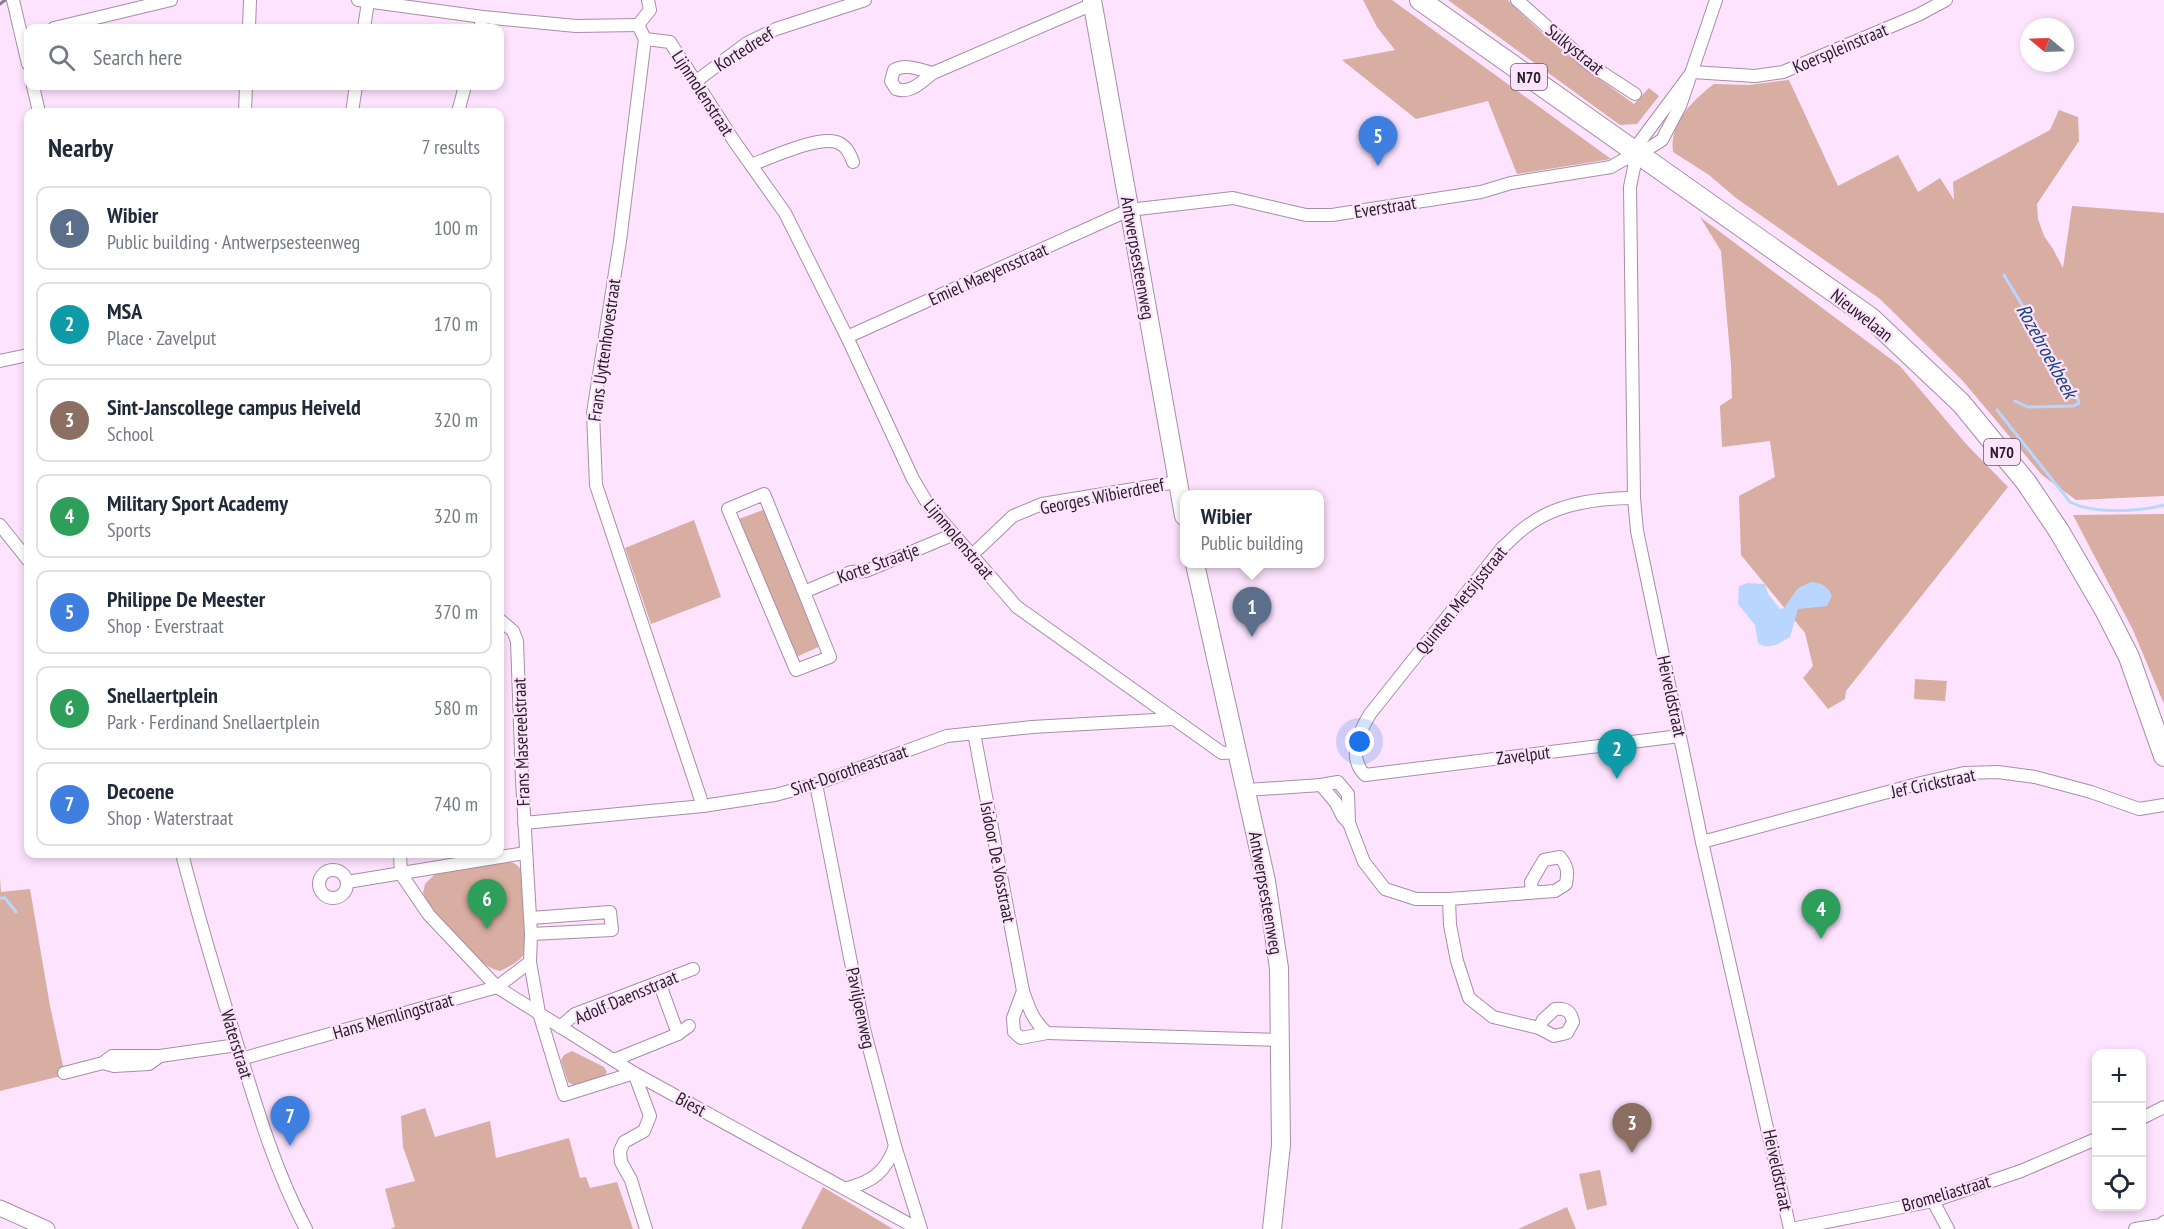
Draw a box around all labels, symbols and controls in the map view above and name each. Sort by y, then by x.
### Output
street label: Sulkystraat [1541,18,1609,80]
street label: Koerspleinstraat [1789,18,1891,78]
north arrow [2020,18,2074,72]
street label: Kortedreef [710,21,779,76]
search box [24,24,504,90]
icon: search [45,41,78,74]
text: Search here [93,43,182,71]
street label: Lijnmolenstraat [667,46,739,140]
road number: N70 [1511,64,1547,90]
pin: 5 [1358,116,1398,166]
text: Nearby [48,131,113,164]
text: 7 results [422,134,480,160]
street label: Everstraat [1352,191,1418,223]
street label: Antwerpsesteenweg [1116,195,1160,321]
text: Wibier [107,201,158,229]
text: 1 [65,215,74,241]
text: 100 m [434,215,478,241]
text: Public building · Antwerpsesteenweg [107,229,360,255]
street label: Emiel Maeyensstraat [925,237,1051,311]
street label: Frans Uyttenhovestraat [583,277,625,423]
street label: Nieuwelaan [1826,283,1898,347]
text: MSA [107,297,142,325]
water label: Rozebroekbeek [2010,299,2085,405]
text: 2 [65,311,74,337]
text: 170 m [434,311,478,337]
text: Place · Zavelput [107,325,216,351]
text: Sint-Janscollege campus Heiveld [107,393,361,421]
text: 3 [65,407,74,433]
text: 320 m [434,407,478,433]
text: School [107,421,153,447]
road number: N70 [1984,439,2020,465]
street label: Georges Wibierdreef [1038,472,1167,519]
text: Military Sport Academy [107,489,288,517]
popup [1180,490,1324,568]
street label: Lijnmolenstraat [919,494,999,584]
text: Wibier [1201,502,1252,530]
text: 4 [65,503,74,529]
text: 320 m [434,503,478,529]
text: Sports [107,517,151,543]
text: Public building [1201,530,1303,556]
street label: Korte Straatje [834,538,922,588]
street label: Quinten Metsijsstraat [1410,541,1512,659]
text: Philippe De Meester [107,585,265,613]
pin: 1 [1232,588,1272,637]
text: 5 [65,599,74,625]
text: 370 m [434,599,478,625]
text: Shop · Everstraat [107,613,224,639]
street label: Heiveldstraat [1652,653,1692,739]
street label: Frans Masereelstraat [507,677,535,807]
text: Snellaertplein [107,681,218,709]
text: 6 [65,695,74,721]
text: 580 m [434,695,478,721]
text: Park · Ferdinand Snellaertplein [107,709,320,735]
your location [1345,727,1374,756]
pin: 2 [1598,730,1636,779]
street label: Sint-Dorotheastraat [788,739,910,801]
street label: Zavelput [1495,740,1551,770]
street label: Jef Crickstraat [1888,763,1977,803]
text: Decoene [107,777,174,805]
text: 7 [65,791,74,817]
text: 740 m [434,791,478,817]
street label: Isidoor De Vosstraat [975,799,1021,925]
text: Shop · Waterstraat [107,805,233,831]
street label: Antwerpsesteenweg [1244,830,1288,956]
pin: 6 [468,880,506,929]
pin: 4 [1802,890,1840,939]
street label: Adolf Daensstraat [571,965,681,1029]
street label: Paviljoenweg [841,965,881,1051]
street label: Hans Memlingstraat [330,988,456,1044]
street label: Waterstraat [216,1007,258,1081]
map controls [2092,1049,2146,1211]
button: + [2092,1049,2146,1103]
street label: Biest [672,1087,710,1121]
pin: 7 [270,1096,310,1146]
button: − [2092,1103,2146,1157]
pin: 3 [1612,1104,1652,1153]
street label: Heiveldstraat [1758,1127,1798,1213]
button: locate [2092,1157,2146,1211]
street label: Bromeliastraat [1899,1169,1993,1217]

